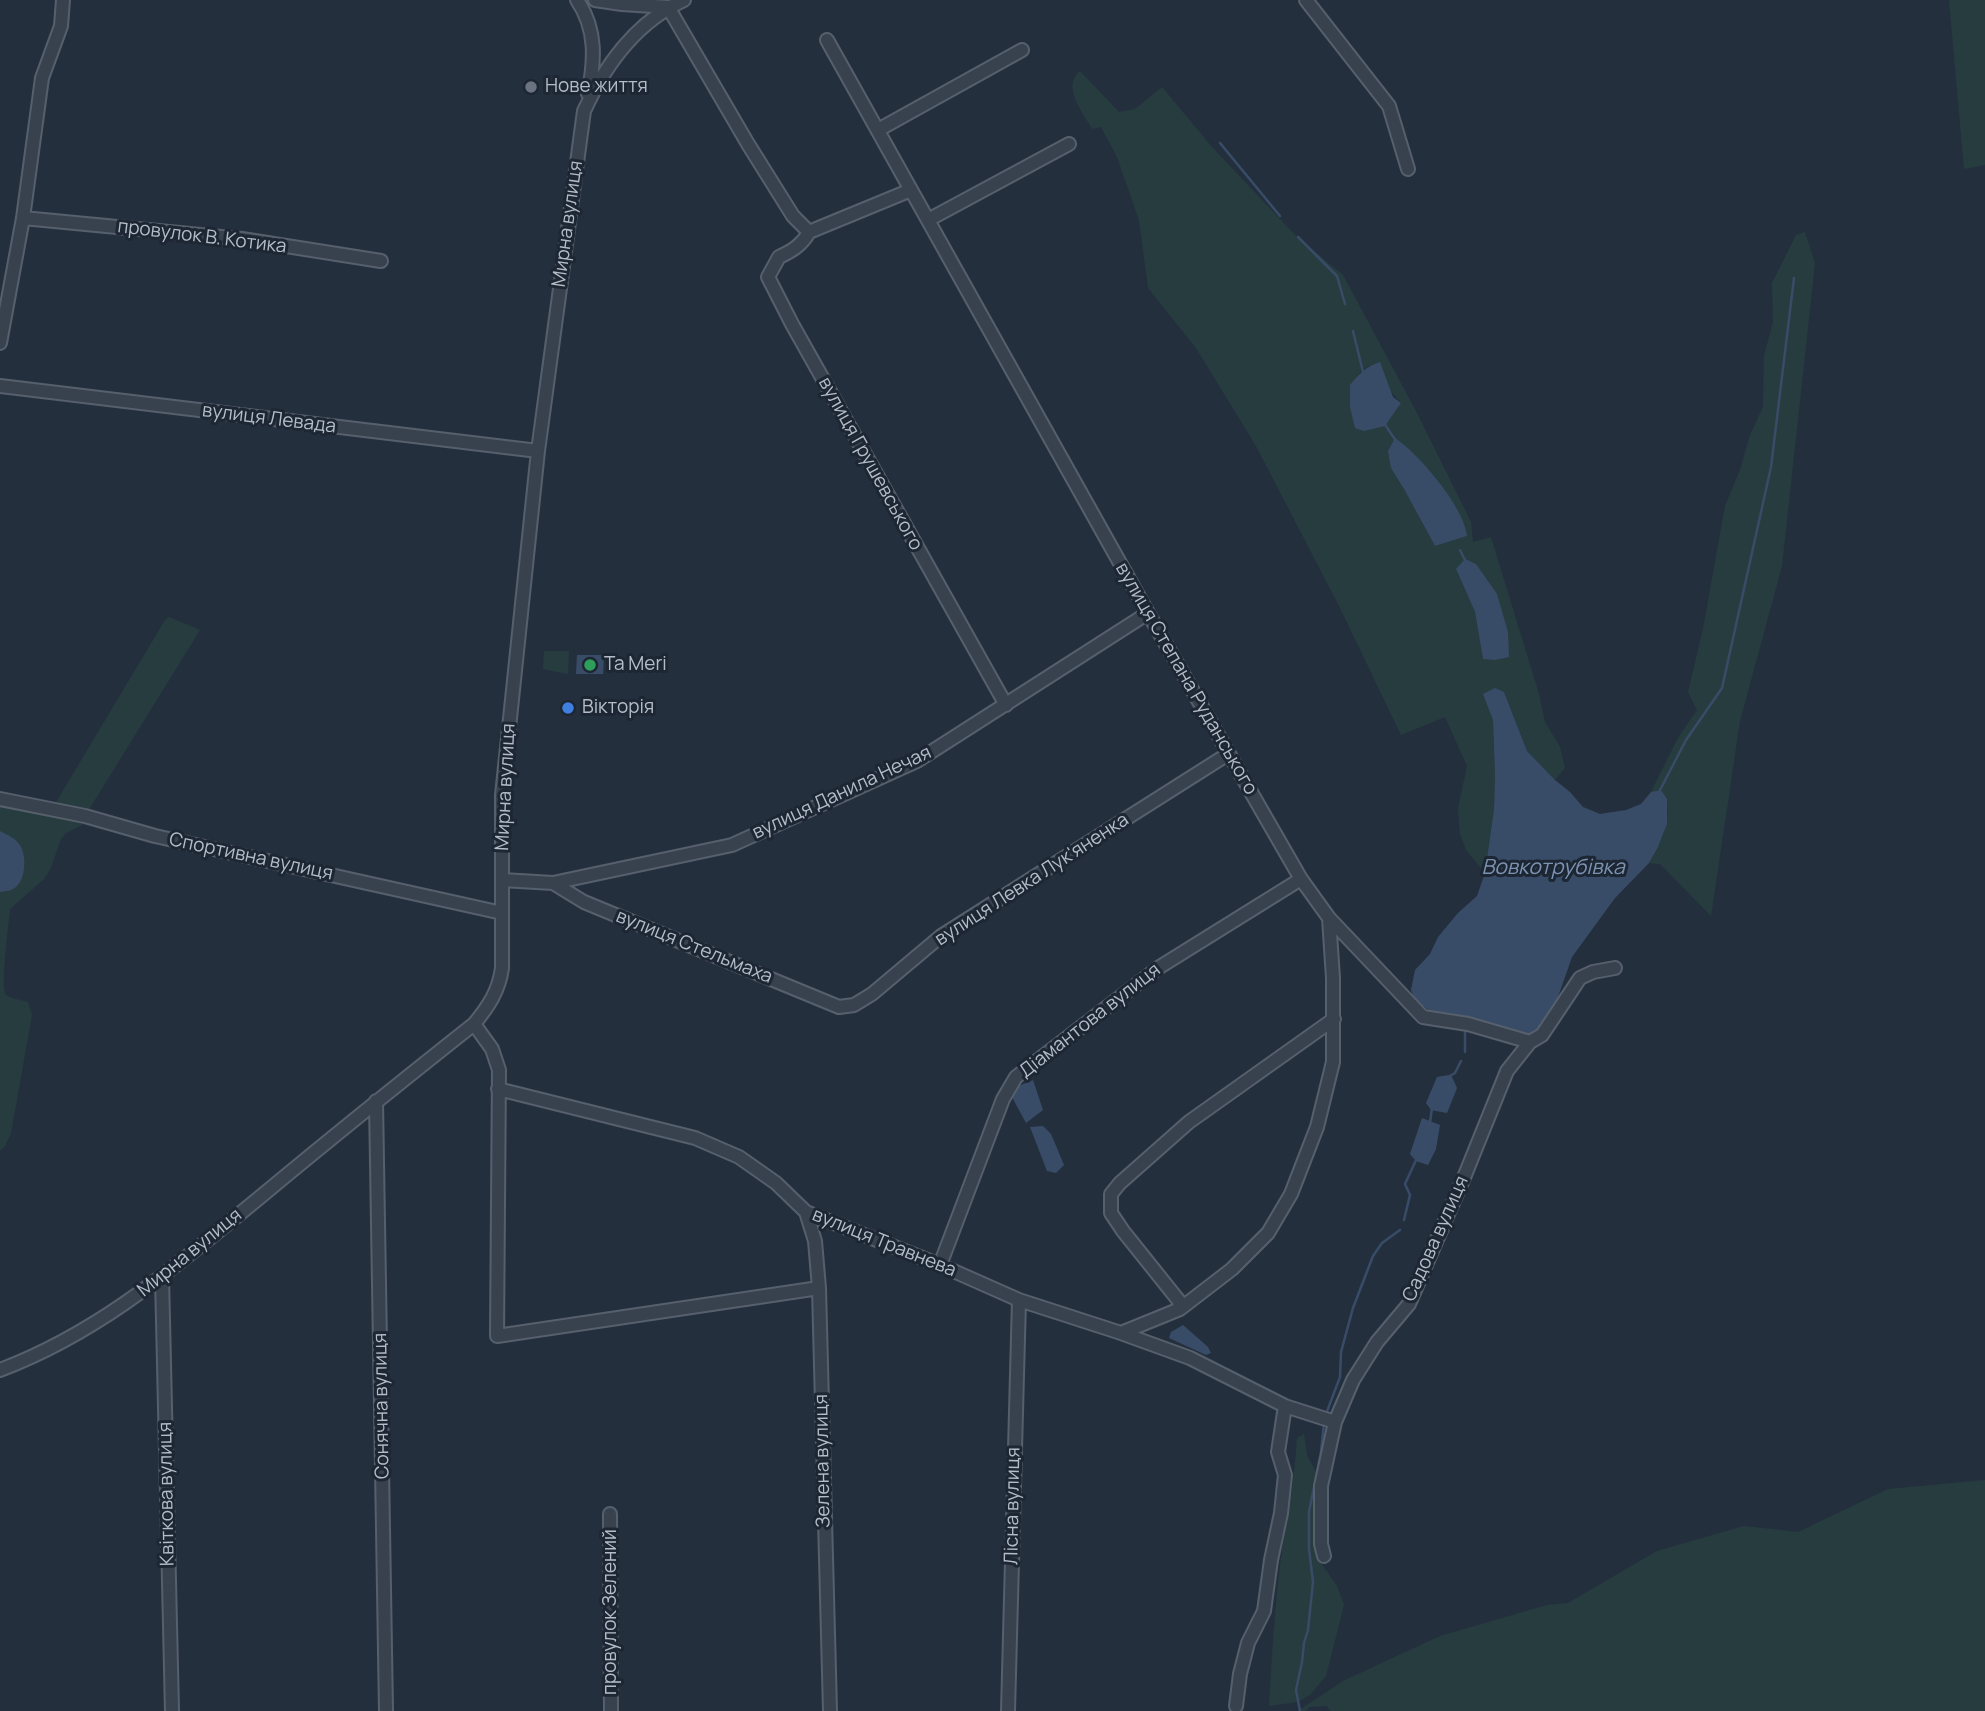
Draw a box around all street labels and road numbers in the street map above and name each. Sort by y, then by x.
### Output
street label: Мирна вулиця [548,159,588,289]
street label: провулок В. Котика [116,215,288,259]
street label: вулиця Грушевського [813,373,927,555]
street label: вулиця Левада [201,399,337,439]
street label: вулиця Степана Руданського [1110,559,1262,799]
street label: Мирна вулиця [491,723,521,851]
street label: вулиця Данила Нечая [749,741,935,845]
street label: вулиця Левка Лук'яненка [931,809,1133,951]
street label: Спортивна вулиця [167,829,335,885]
street label: вулиця Стельмаха [612,905,776,989]
street label: Діамантова вулиця [1015,959,1165,1083]
street label: Садова вулиця [1398,1173,1474,1305]
street label: Мирна вулиця [133,1204,247,1302]
street label: вулиця Травнева [809,1204,959,1282]
street label: Сонячна вулиця [369,1333,395,1479]
street label: Зелена вулиця [810,1394,836,1528]
street label: Квіткова вулиця [154,1422,180,1566]
street label: Лісна вулиця [1001,1447,1025,1565]
street label: провулок Зелений [600,1529,622,1695]

